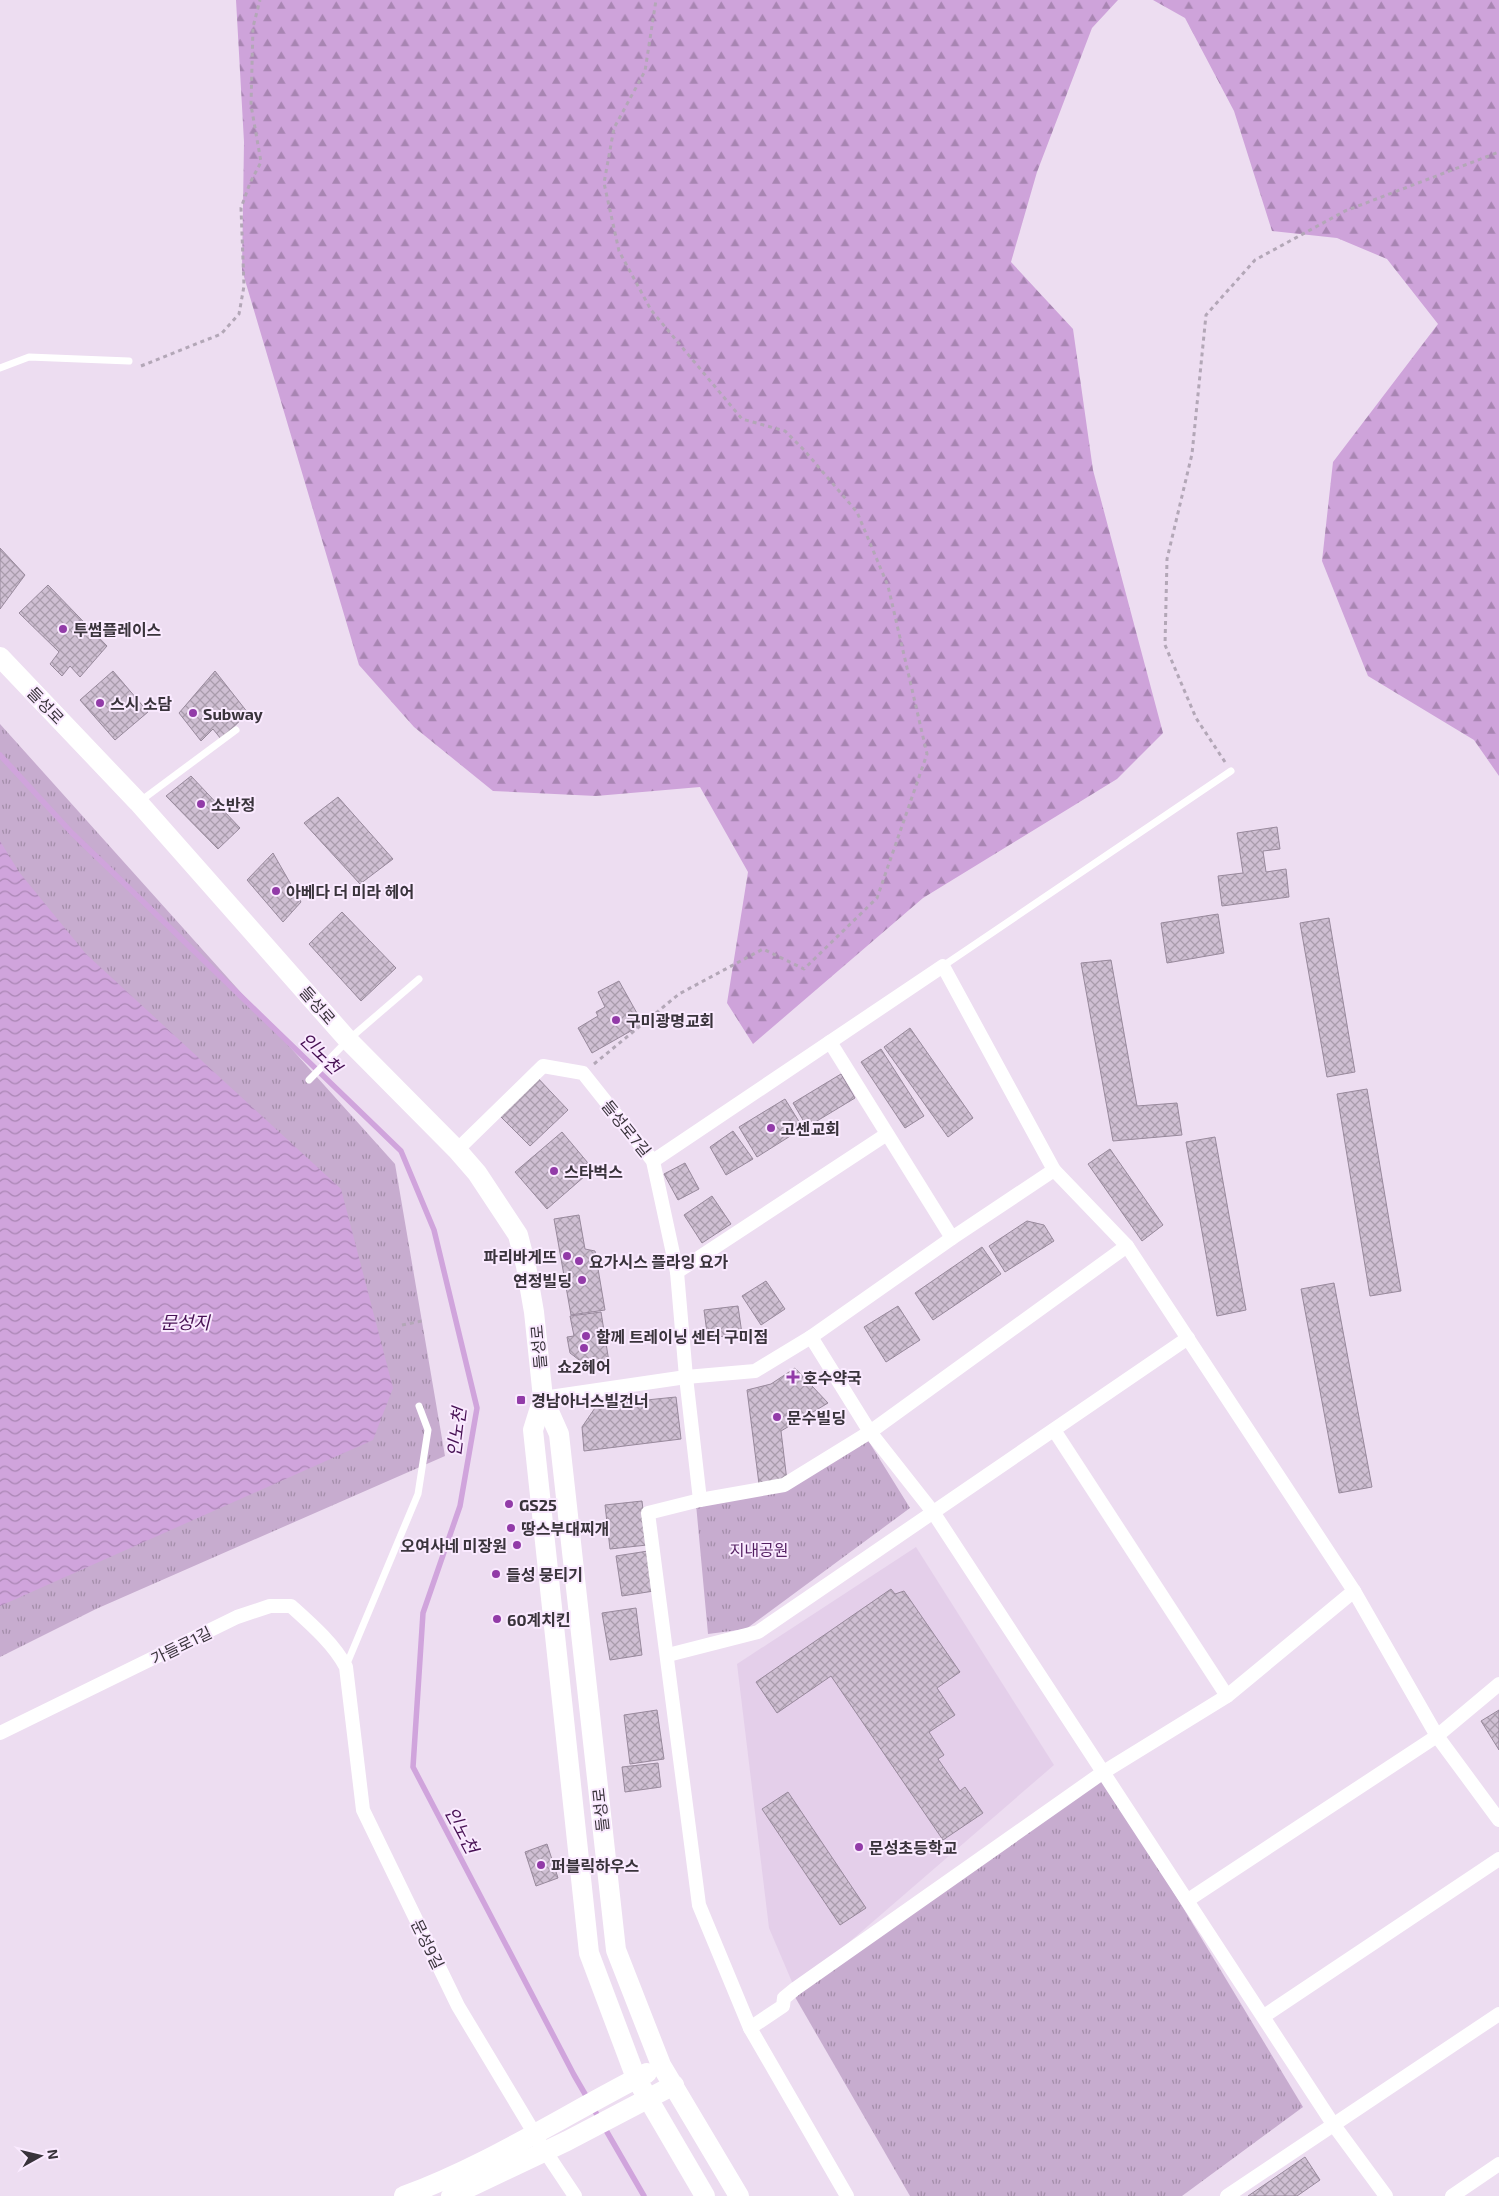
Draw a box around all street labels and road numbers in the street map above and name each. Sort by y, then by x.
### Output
street label: 들성로 [24,683,68,728]
street label: 들성로 [296,982,340,1028]
street label: 들성로7길 [599,1096,655,1160]
street label: 들성로 [527,1324,549,1370]
street label: 가들로1길 [148,1622,214,1668]
street label: 들성로 [588,1787,612,1833]
street label: 문성9길 [408,1916,448,1972]

